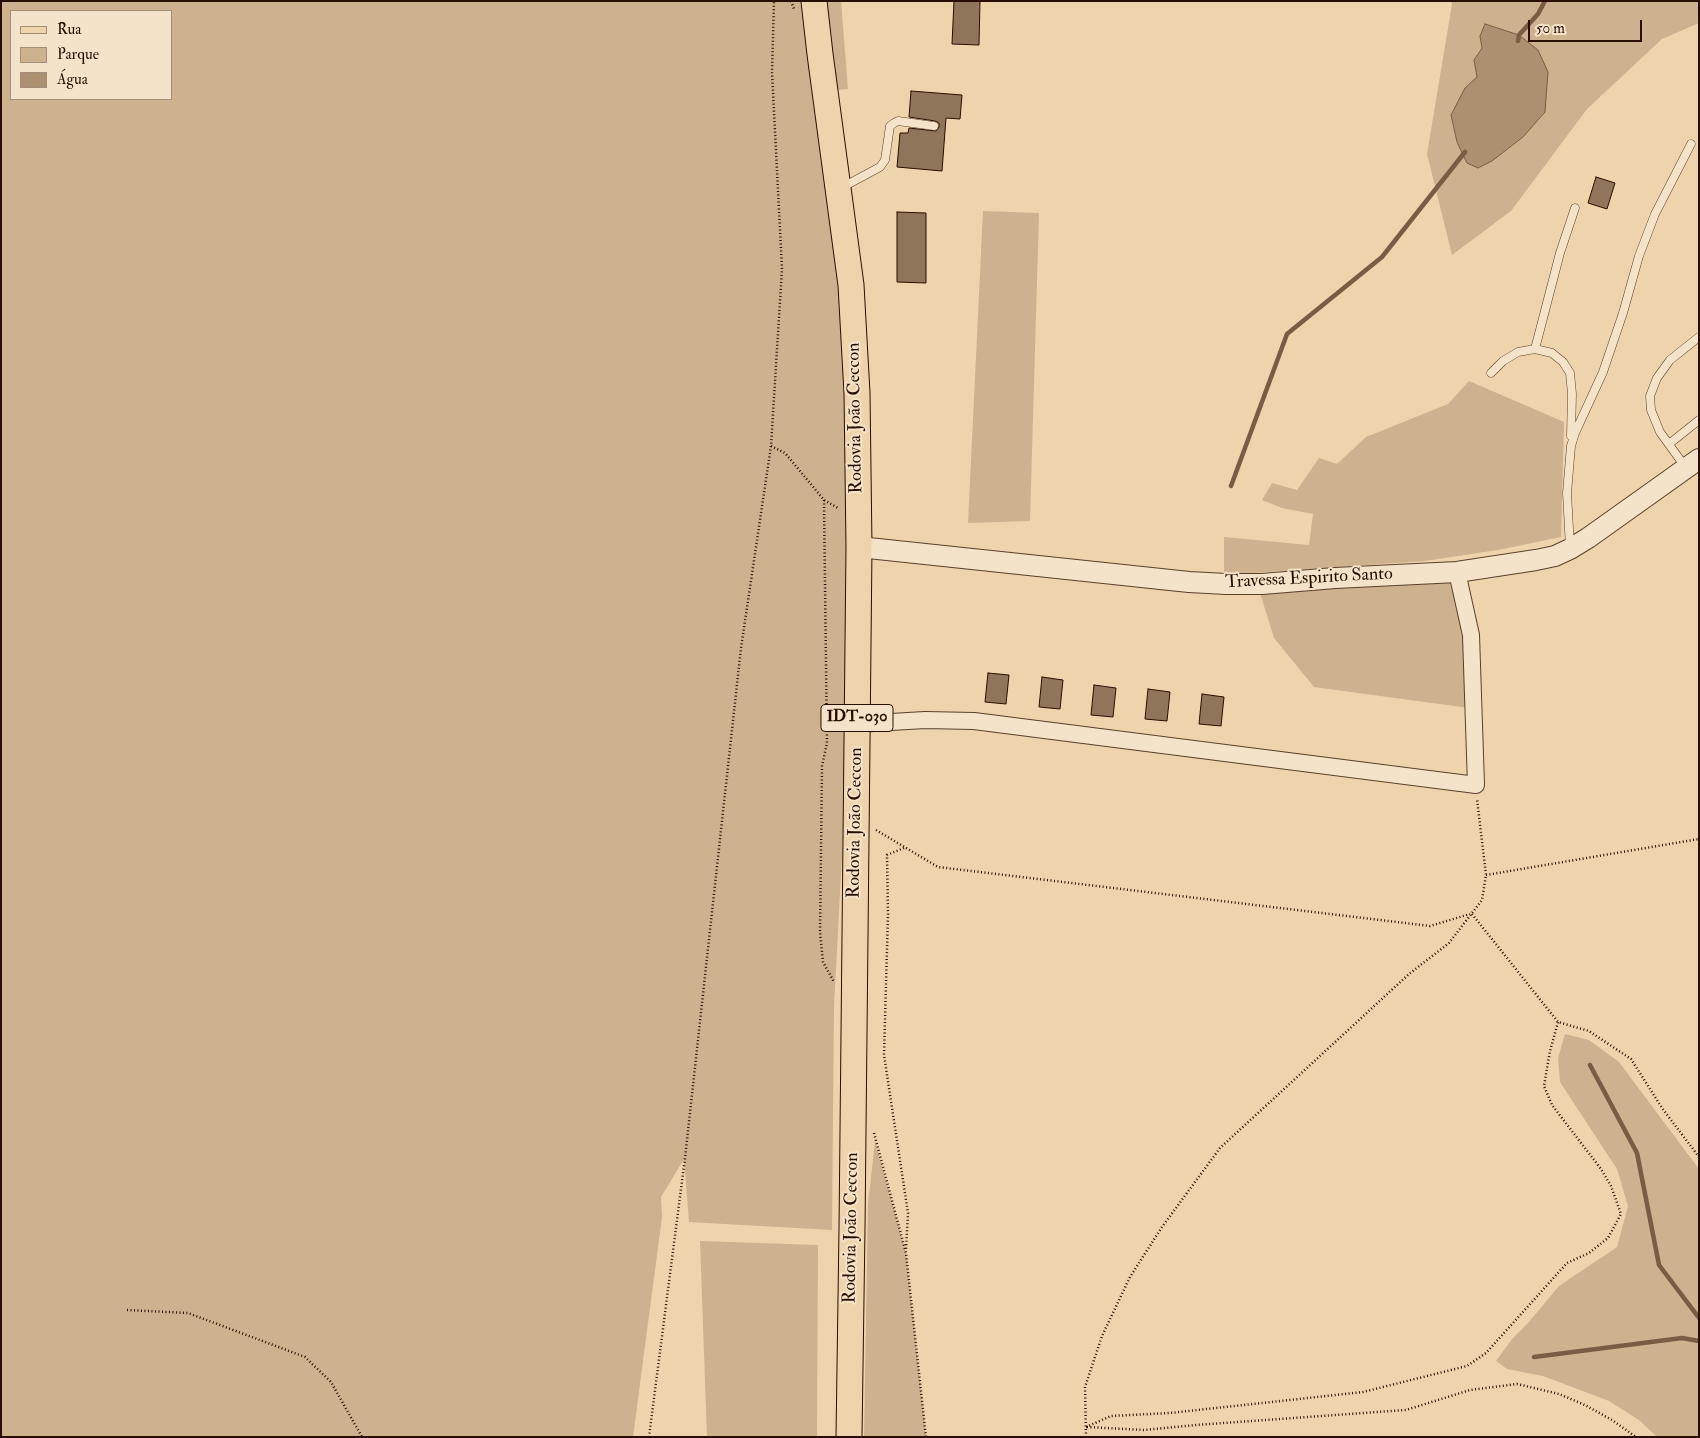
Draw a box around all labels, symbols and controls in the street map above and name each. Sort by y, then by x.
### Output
legend [10,10,172,100]
scale bar [1530,10,1644,42]
text: 50 m [1536,19,1565,38]
text: Rua [57,20,82,39]
text: Parque [57,45,99,64]
text: Água [57,70,88,89]
street label: Rodovia João Ceccon [844,342,868,494]
street label: Travessa Espirito Santo [1225,564,1393,594]
road number: IDT-030 [821,704,893,731]
street label: Rodovia João Ceccon [844,747,868,899]
street label: Rodovia João Ceccon [840,1152,864,1304]

